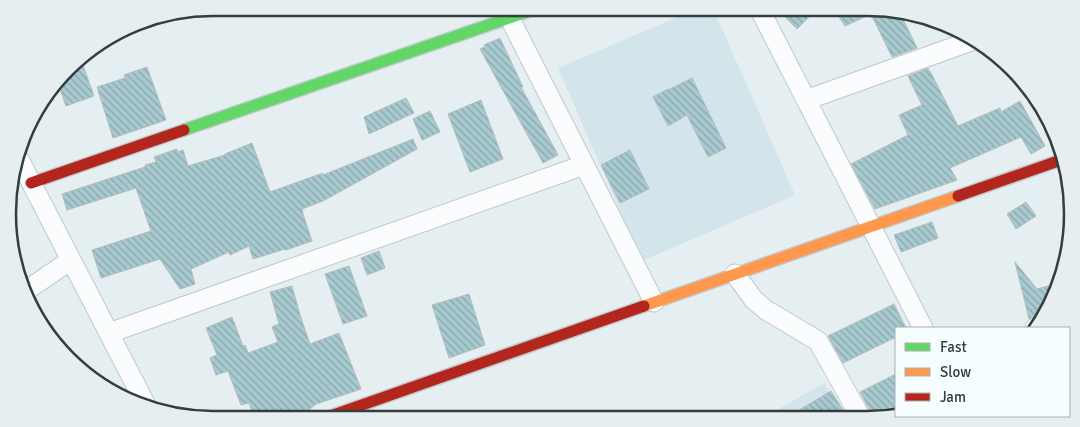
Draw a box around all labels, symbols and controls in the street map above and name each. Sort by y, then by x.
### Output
legend [895,327,1070,417]
text: Fast [940,338,967,356]
text: Slow [940,363,971,381]
text: Jam [940,388,966,406]

